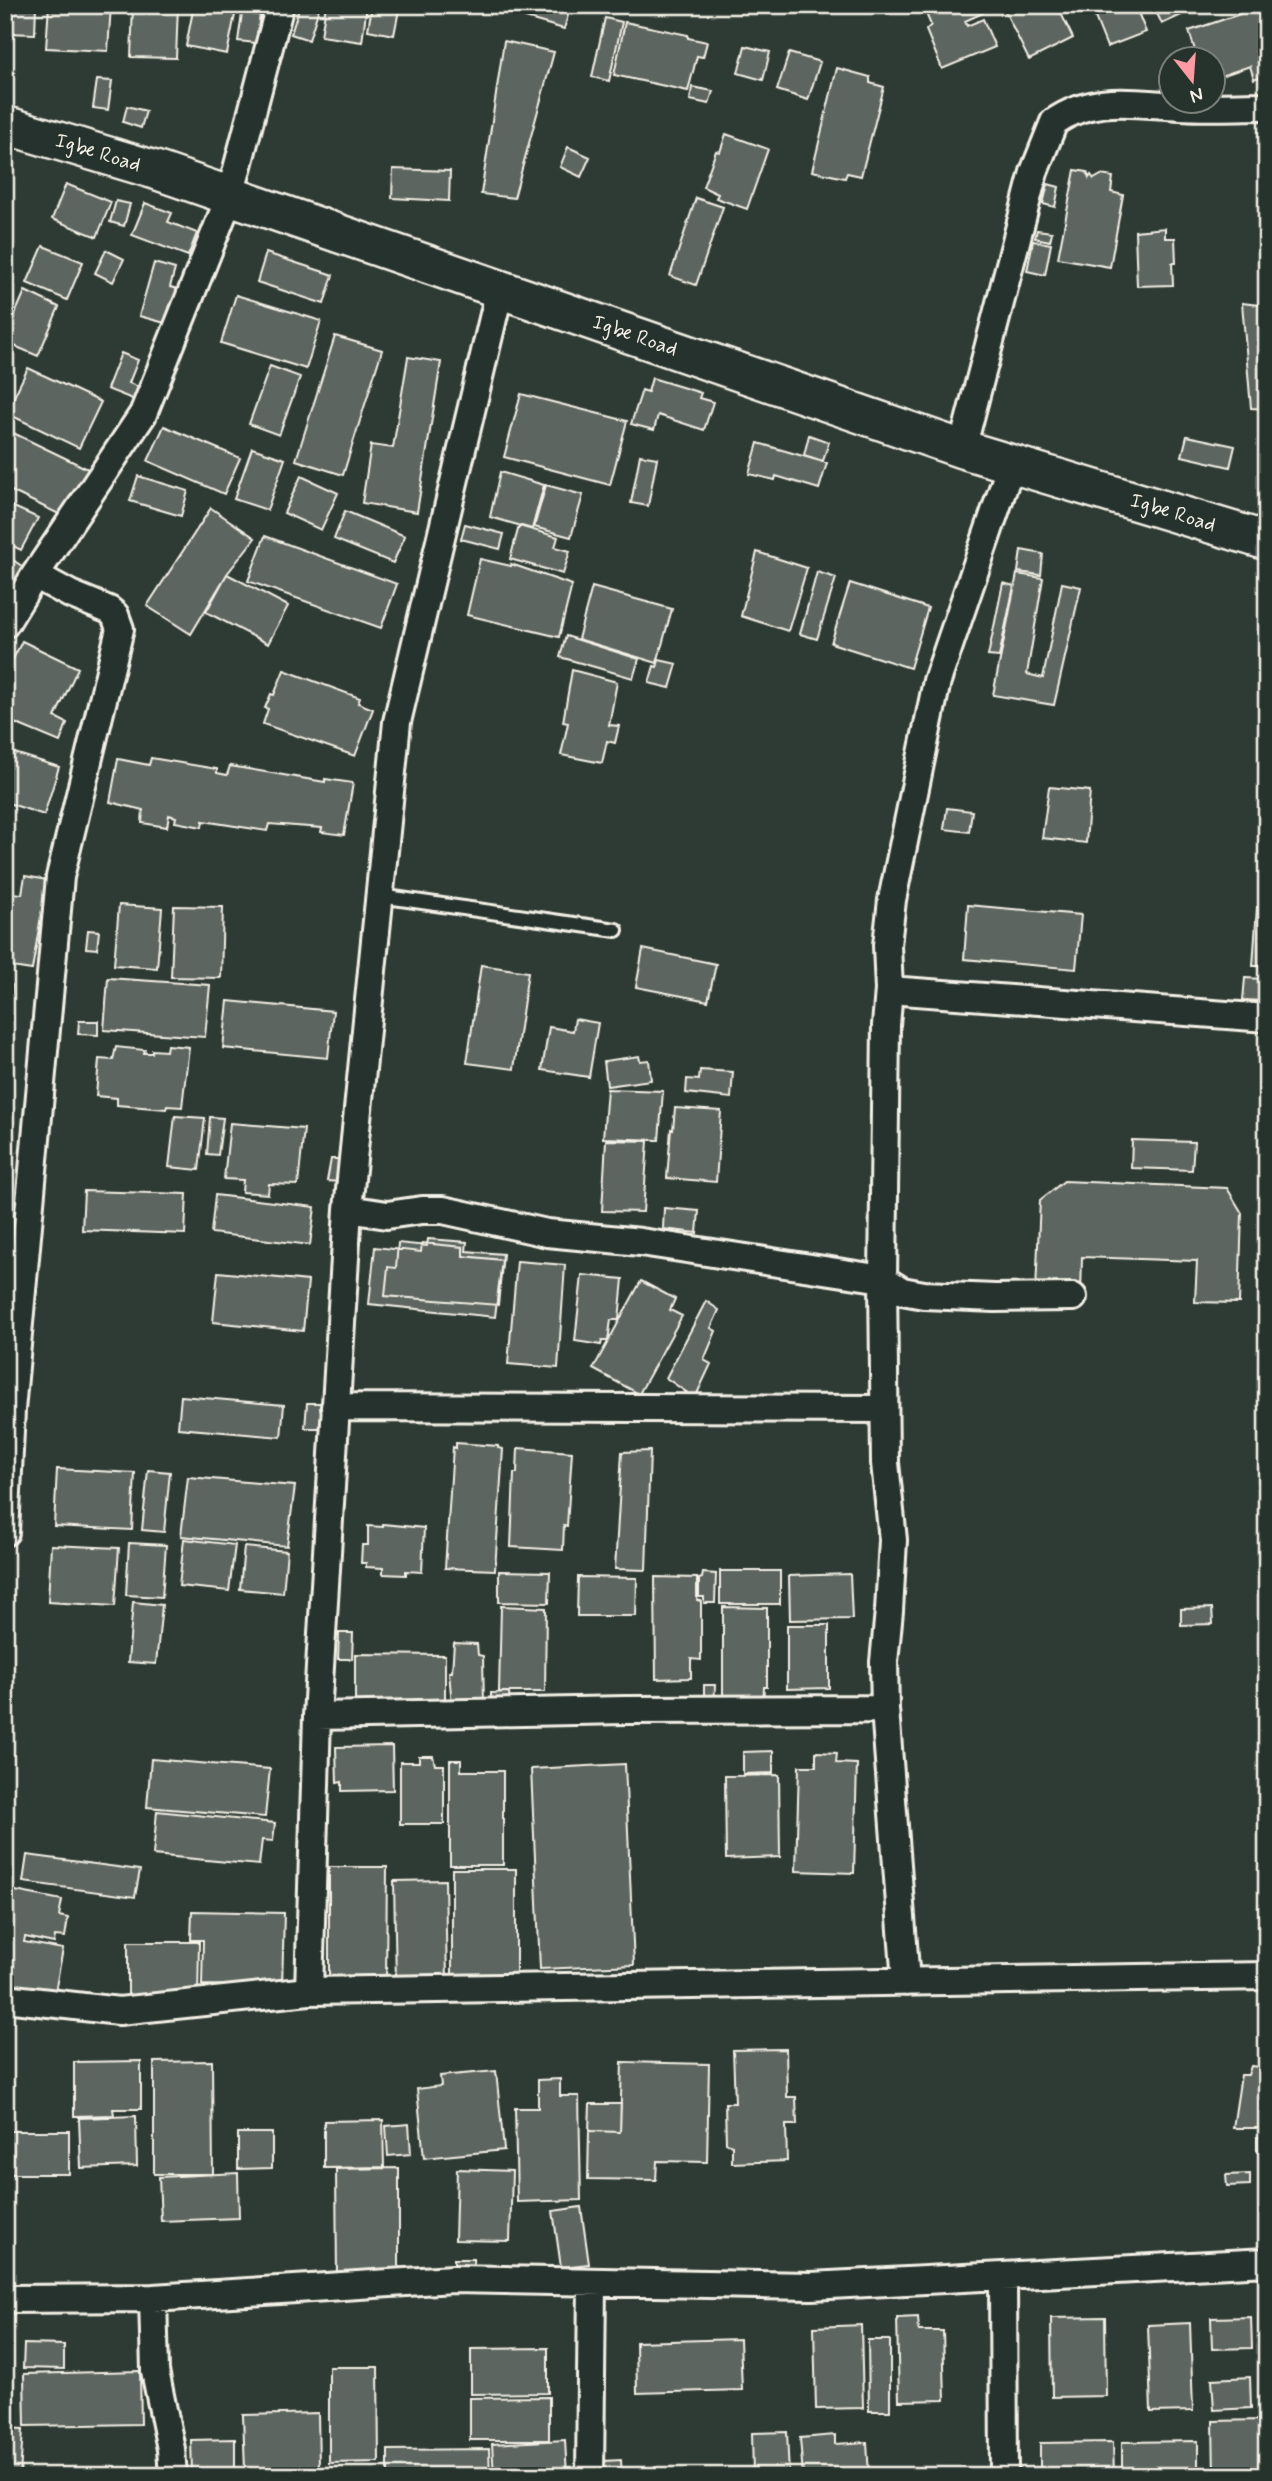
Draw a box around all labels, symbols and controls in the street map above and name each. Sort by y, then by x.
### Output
north arrow [1156,46,1226,116]
text: N [1187,81,1206,109]
street label: Igbe Road [52,127,144,179]
street label: Igbe Road [589,308,681,364]
street label: Igbe Road [1127,487,1219,539]

